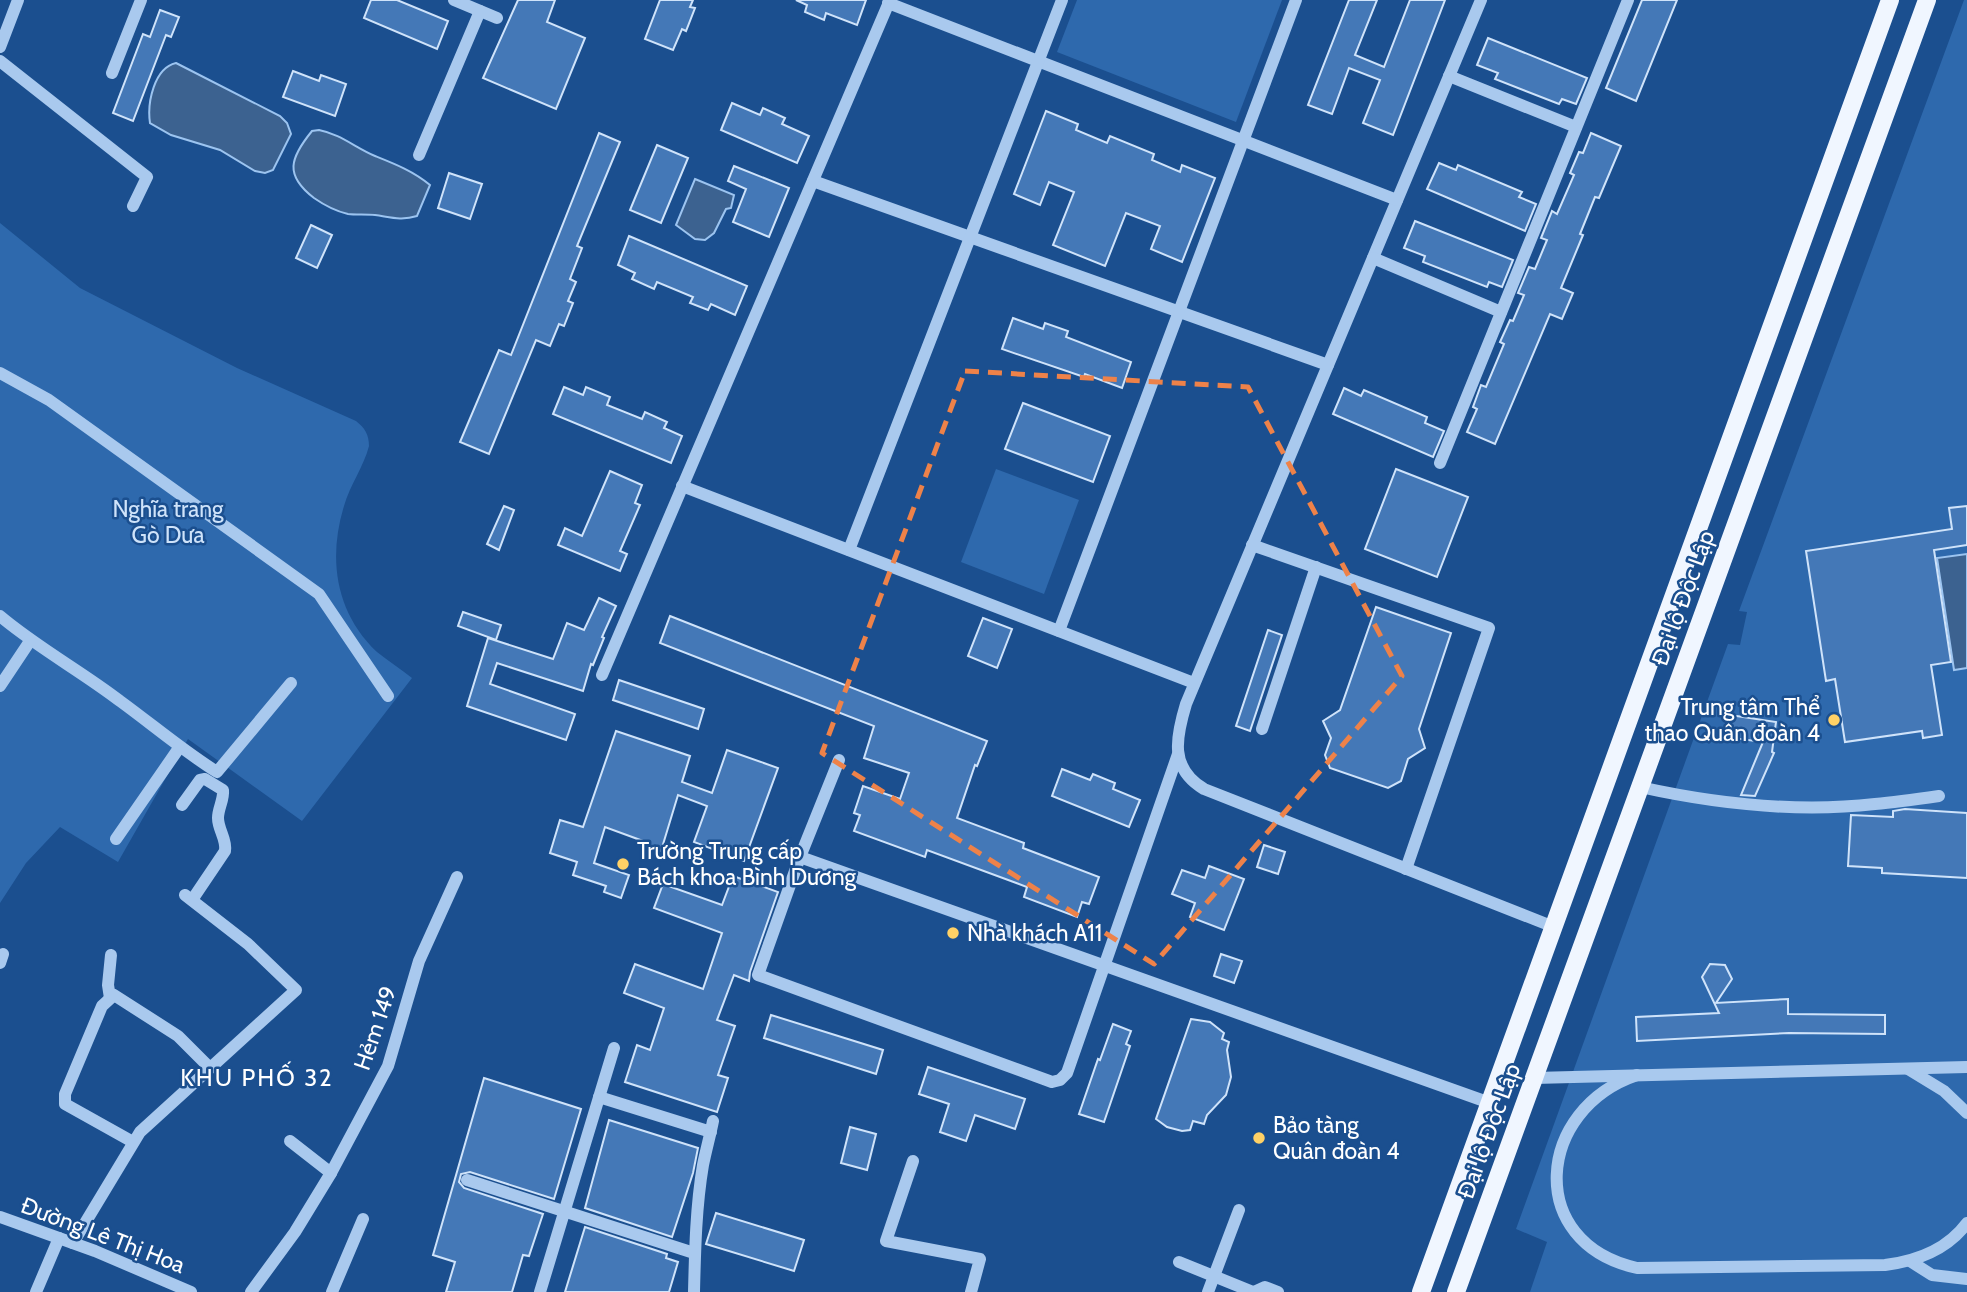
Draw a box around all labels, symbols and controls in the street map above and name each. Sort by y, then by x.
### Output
park label: Nghĩa trang Gò Dưa [112,495,224,549]
street label: Đại lộ Độc Lập [1646,527,1720,669]
place label: Trung tâm Thể thao Quân đoàn 4 [1644,693,1820,747]
marker: Trung tâm Thể thao Quân đoàn 4 [1826,712,1842,728]
place label: Trường Trung cấp Bách khoa Bình Dương [637,837,857,891]
marker: Trường Trung cấp Bách khoa Bình Dương [615,856,631,872]
place label: Nhà khách A11 [967,919,1102,947]
marker: Nhà khách A11 [945,925,961,941]
street label: Hẻm 149 [348,982,402,1074]
street label: Đại lộ Độc Lập [1452,1060,1526,1202]
district label: KHU PHỐ 32 [180,1061,334,1092]
place label: Bảo tàng Quân đoàn 4 [1273,1111,1400,1165]
marker: Bảo tàng Quân đoàn 4 [1251,1130,1267,1146]
street label: Đường Lê Thị Hoa [17,1191,189,1279]

